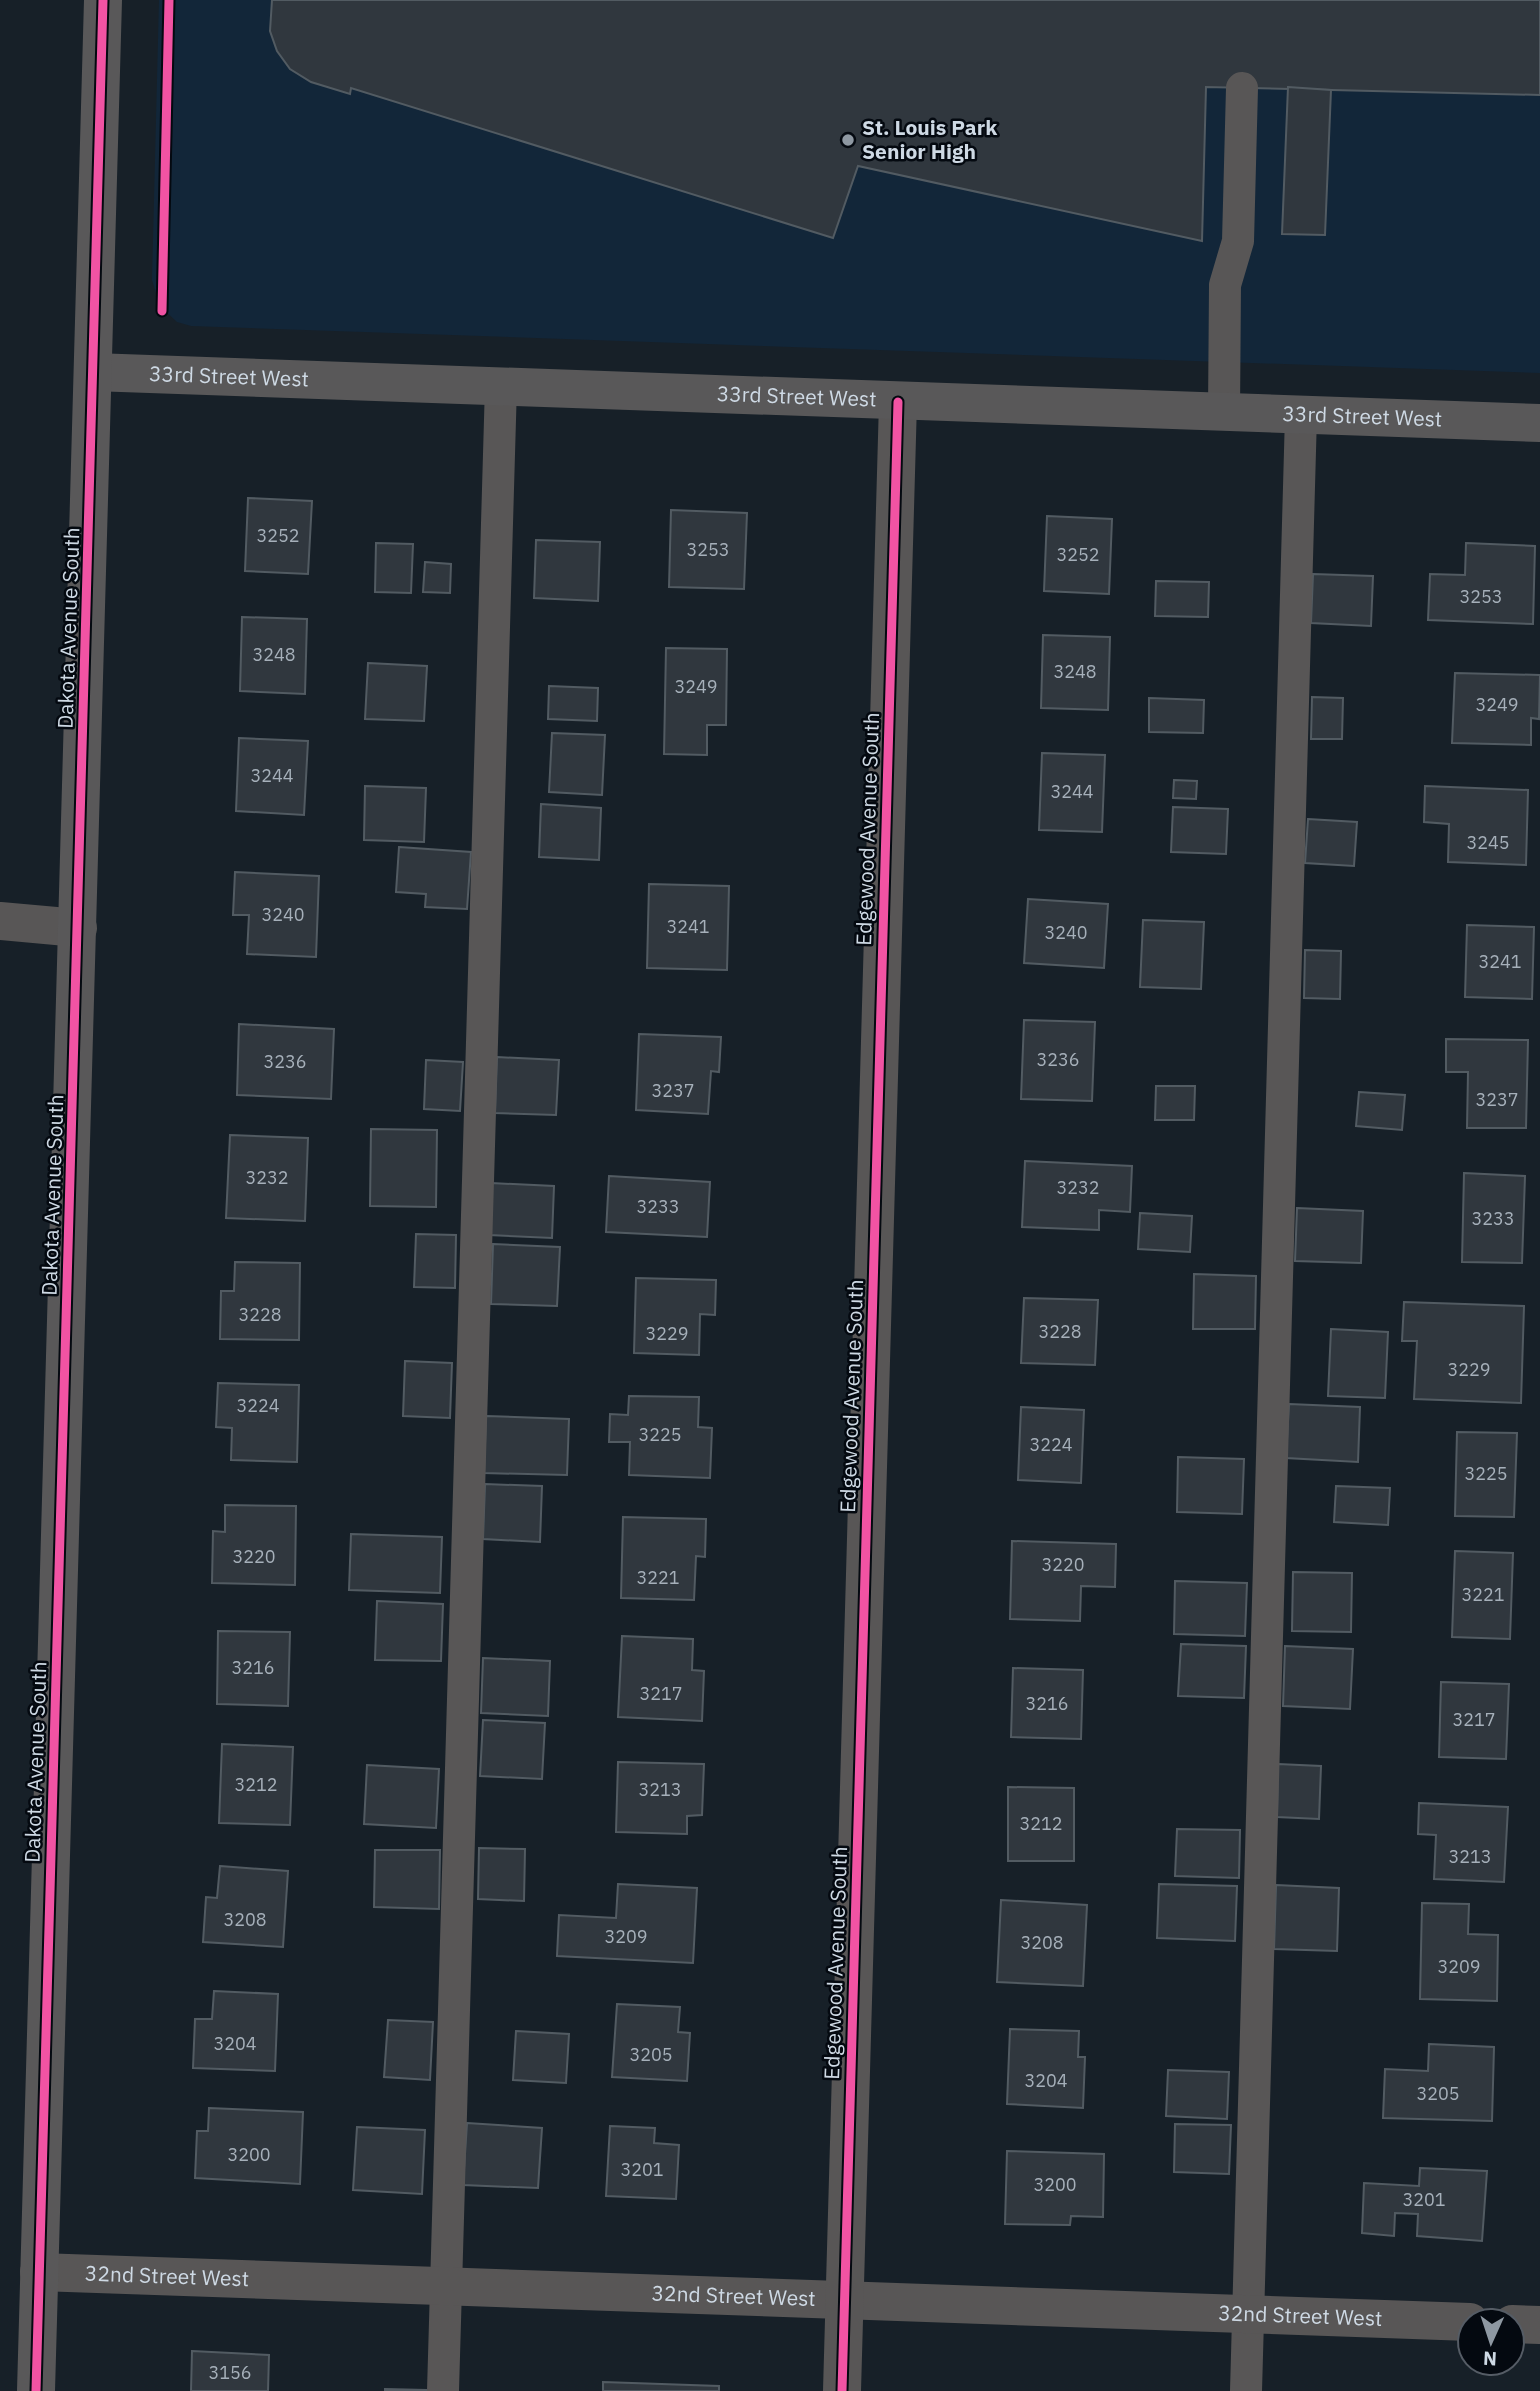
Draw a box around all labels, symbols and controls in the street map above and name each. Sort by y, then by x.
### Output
place label: St. Louis Park Senior High [862,113,998,165]
marker: St. Louis Park Senior High [840,132,856,148]
street label: 33rd Street West [149,359,309,393]
street label: 33rd Street West [716,379,877,413]
street label: 33rd Street West [1282,399,1443,433]
house number: 3252 [256,524,300,547]
street label: Dakota Avenue South [50,527,86,729]
house number: 3253 [686,538,730,561]
house number: 3252 [1056,543,1100,566]
house number: 3253 [1459,585,1503,608]
house number: 3248 [252,643,296,666]
house number: 3248 [1053,660,1097,683]
house number: 3249 [674,675,718,698]
house number: 3249 [1475,693,1519,716]
street label: Edgewood Avenue South [849,712,885,946]
house number: 3244 [250,764,294,787]
house number: 3244 [1050,780,1094,803]
house number: 3245 [1466,831,1510,854]
house number: 3240 [261,903,305,926]
house number: 3241 [666,915,710,938]
house number: 3240 [1044,921,1088,944]
house number: 3241 [1478,950,1522,973]
house number: 3236 [1036,1048,1080,1071]
house number: 3236 [263,1050,307,1073]
house number: 3237 [651,1079,695,1102]
house number: 3237 [1475,1088,1519,1111]
street label: Dakota Avenue South [34,1094,70,1296]
house number: 3232 [245,1166,289,1189]
house number: 3232 [1056,1176,1100,1199]
house number: 3233 [636,1195,680,1218]
house number: 3233 [1471,1207,1515,1230]
street label: Edgewood Avenue South [833,1279,869,1513]
house number: 3228 [238,1303,282,1326]
house number: 3228 [1038,1320,1082,1343]
house number: 3229 [645,1322,689,1345]
house number: 3229 [1447,1358,1491,1381]
house number: 3224 [236,1394,280,1417]
house number: 3225 [638,1423,682,1446]
house number: 3224 [1029,1433,1073,1456]
house number: 3225 [1464,1462,1508,1485]
house number: 3220 [232,1545,276,1568]
house number: 3220 [1041,1553,1085,1576]
house number: 3221 [636,1566,680,1589]
house number: 3221 [1461,1583,1505,1606]
house number: 3216 [231,1656,275,1679]
street label: Dakota Avenue South [17,1661,53,1863]
house number: 3217 [639,1682,683,1705]
house number: 3216 [1025,1692,1069,1715]
house number: 3217 [1452,1708,1496,1731]
house number: 3212 [234,1773,278,1796]
house number: 3213 [638,1778,682,1801]
house number: 3212 [1019,1812,1063,1835]
house number: 3213 [1448,1845,1492,1868]
street label: Edgewood Avenue South [817,1846,853,2080]
house number: 3208 [223,1908,267,1931]
house number: 3209 [604,1925,648,1948]
house number: 3208 [1020,1931,1064,1954]
house number: 3209 [1437,1955,1481,1978]
house number: 3204 [213,2032,257,2055]
house number: 3205 [629,2043,673,2066]
house number: 3204 [1024,2069,1068,2092]
house number: 3205 [1416,2082,1460,2105]
house number: 3200 [227,2143,271,2166]
house number: 3201 [620,2158,664,2181]
house number: 3200 [1033,2173,1077,2196]
house number: 3201 [1402,2188,1446,2211]
street label: 32nd Street West [84,2259,250,2292]
street label: 32nd Street West [651,2278,816,2312]
street label: 32nd Street West [1218,2298,1383,2332]
north arrow [1456,2307,1526,2377]
text: N [1483,2347,1498,2371]
house number: 3156 [208,2361,252,2384]

